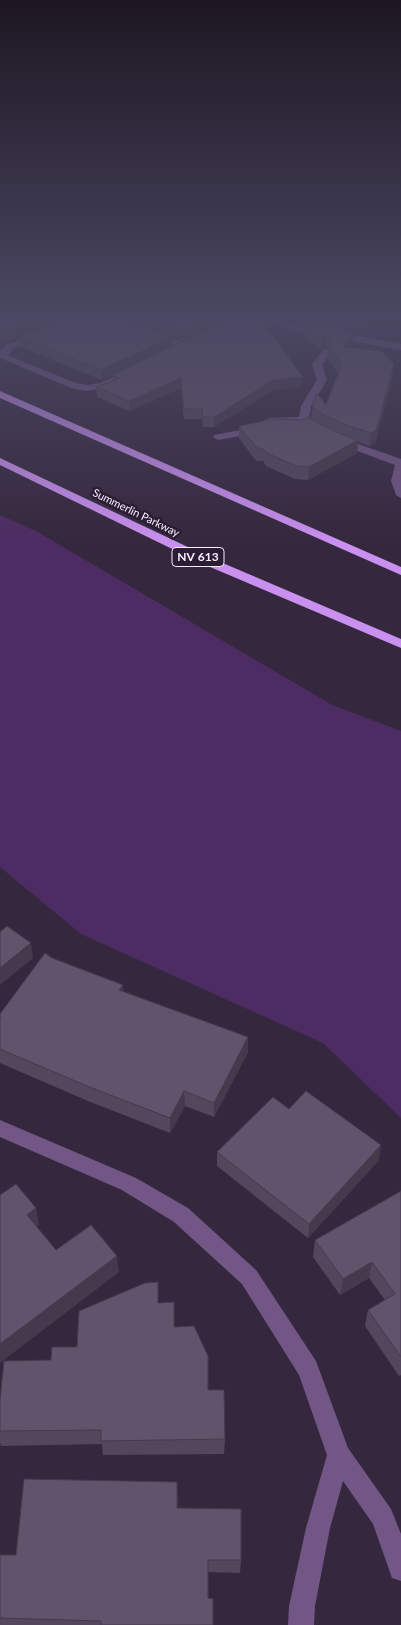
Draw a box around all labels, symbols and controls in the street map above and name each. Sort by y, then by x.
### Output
street label: Summerlin Parkway [90,486,182,540]
road number: NV 613 [172,548,224,566]

